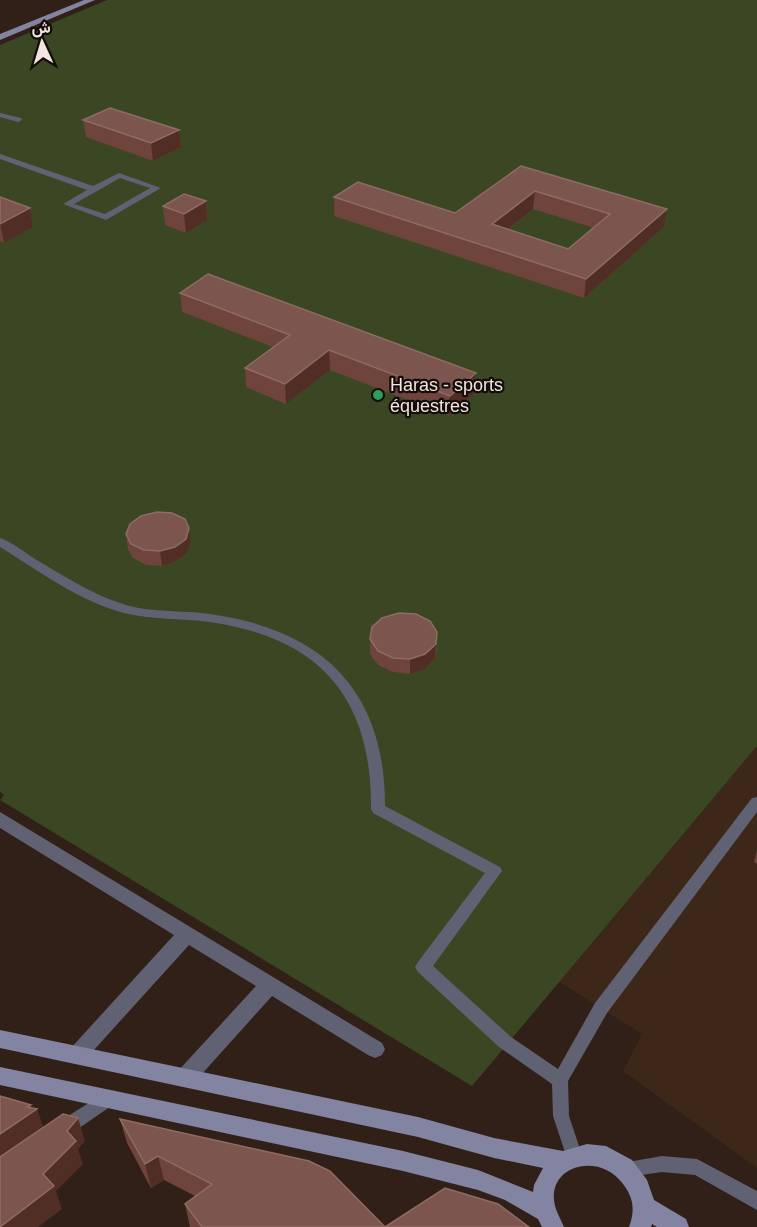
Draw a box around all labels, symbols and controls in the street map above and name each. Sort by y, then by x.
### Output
north arrow [12,12,72,72]
text: ش [31,18,51,38]
place label: Haras - sports équestres [390,375,503,416]
marker: Haras - sports équestres [371,388,385,402]

